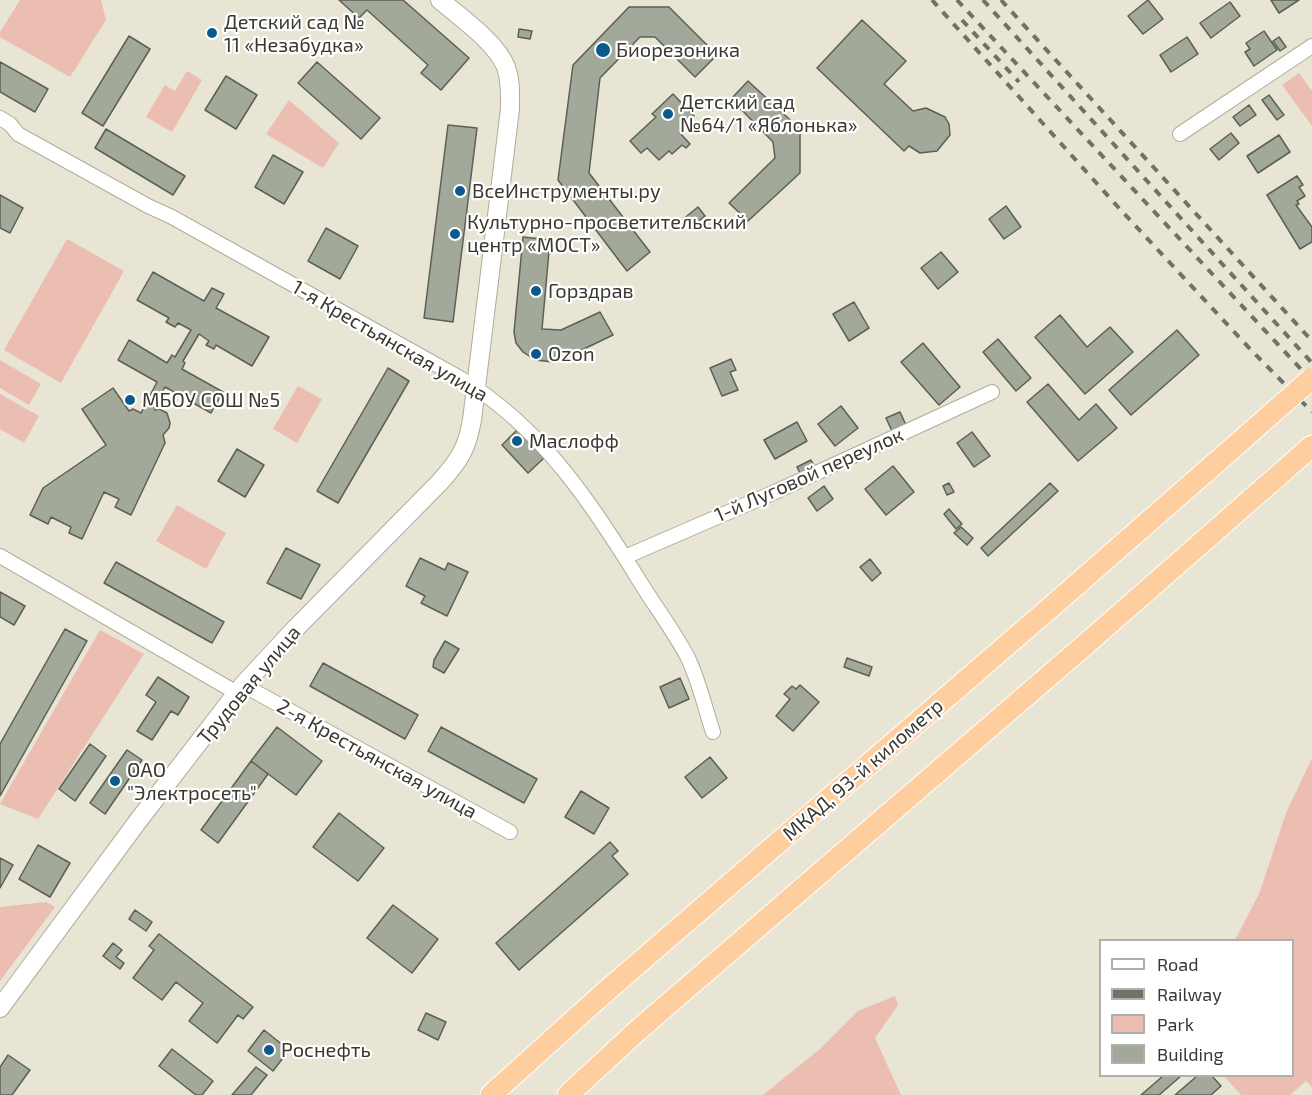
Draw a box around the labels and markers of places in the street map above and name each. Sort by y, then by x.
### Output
place label: Детский сад № 11 «Незабудка» [224,10,365,57]
marker: Детский сад № 11 «Незабудка» [205,26,219,40]
place label: Биорезоника [616,38,740,62]
marker: Биорезоника [594,41,612,59]
place label: Детский сад №64/1 «Яблонька» [680,90,857,137]
marker: Детский сад №64/1 «Яблонька» [661,107,675,121]
place label: ВсеИнструменты.ру [472,179,661,203]
marker: ВсеИнструменты.ру [453,184,467,198]
place label: Культурно-просветительский центр «МОСТ» [467,210,747,257]
marker: Культурно-просветительский центр «МОСТ» [448,227,462,241]
place label: Горздрав [548,279,634,303]
marker: Горздрав [529,284,543,298]
place label: Ozon [548,342,595,366]
marker: Ozon [529,347,543,361]
place label: МБОУ СОШ №5 [142,388,280,412]
marker: МБОУ СОШ №5 [123,393,137,407]
place label: Маслофф [529,429,619,453]
marker: Маслофф [510,434,524,448]
place label: ОАО "Электросеть" [127,758,257,805]
marker: ОАО "Электросеть" [108,774,122,788]
place label: Роснефть [281,1038,371,1062]
marker: Роснефть [262,1043,276,1057]

